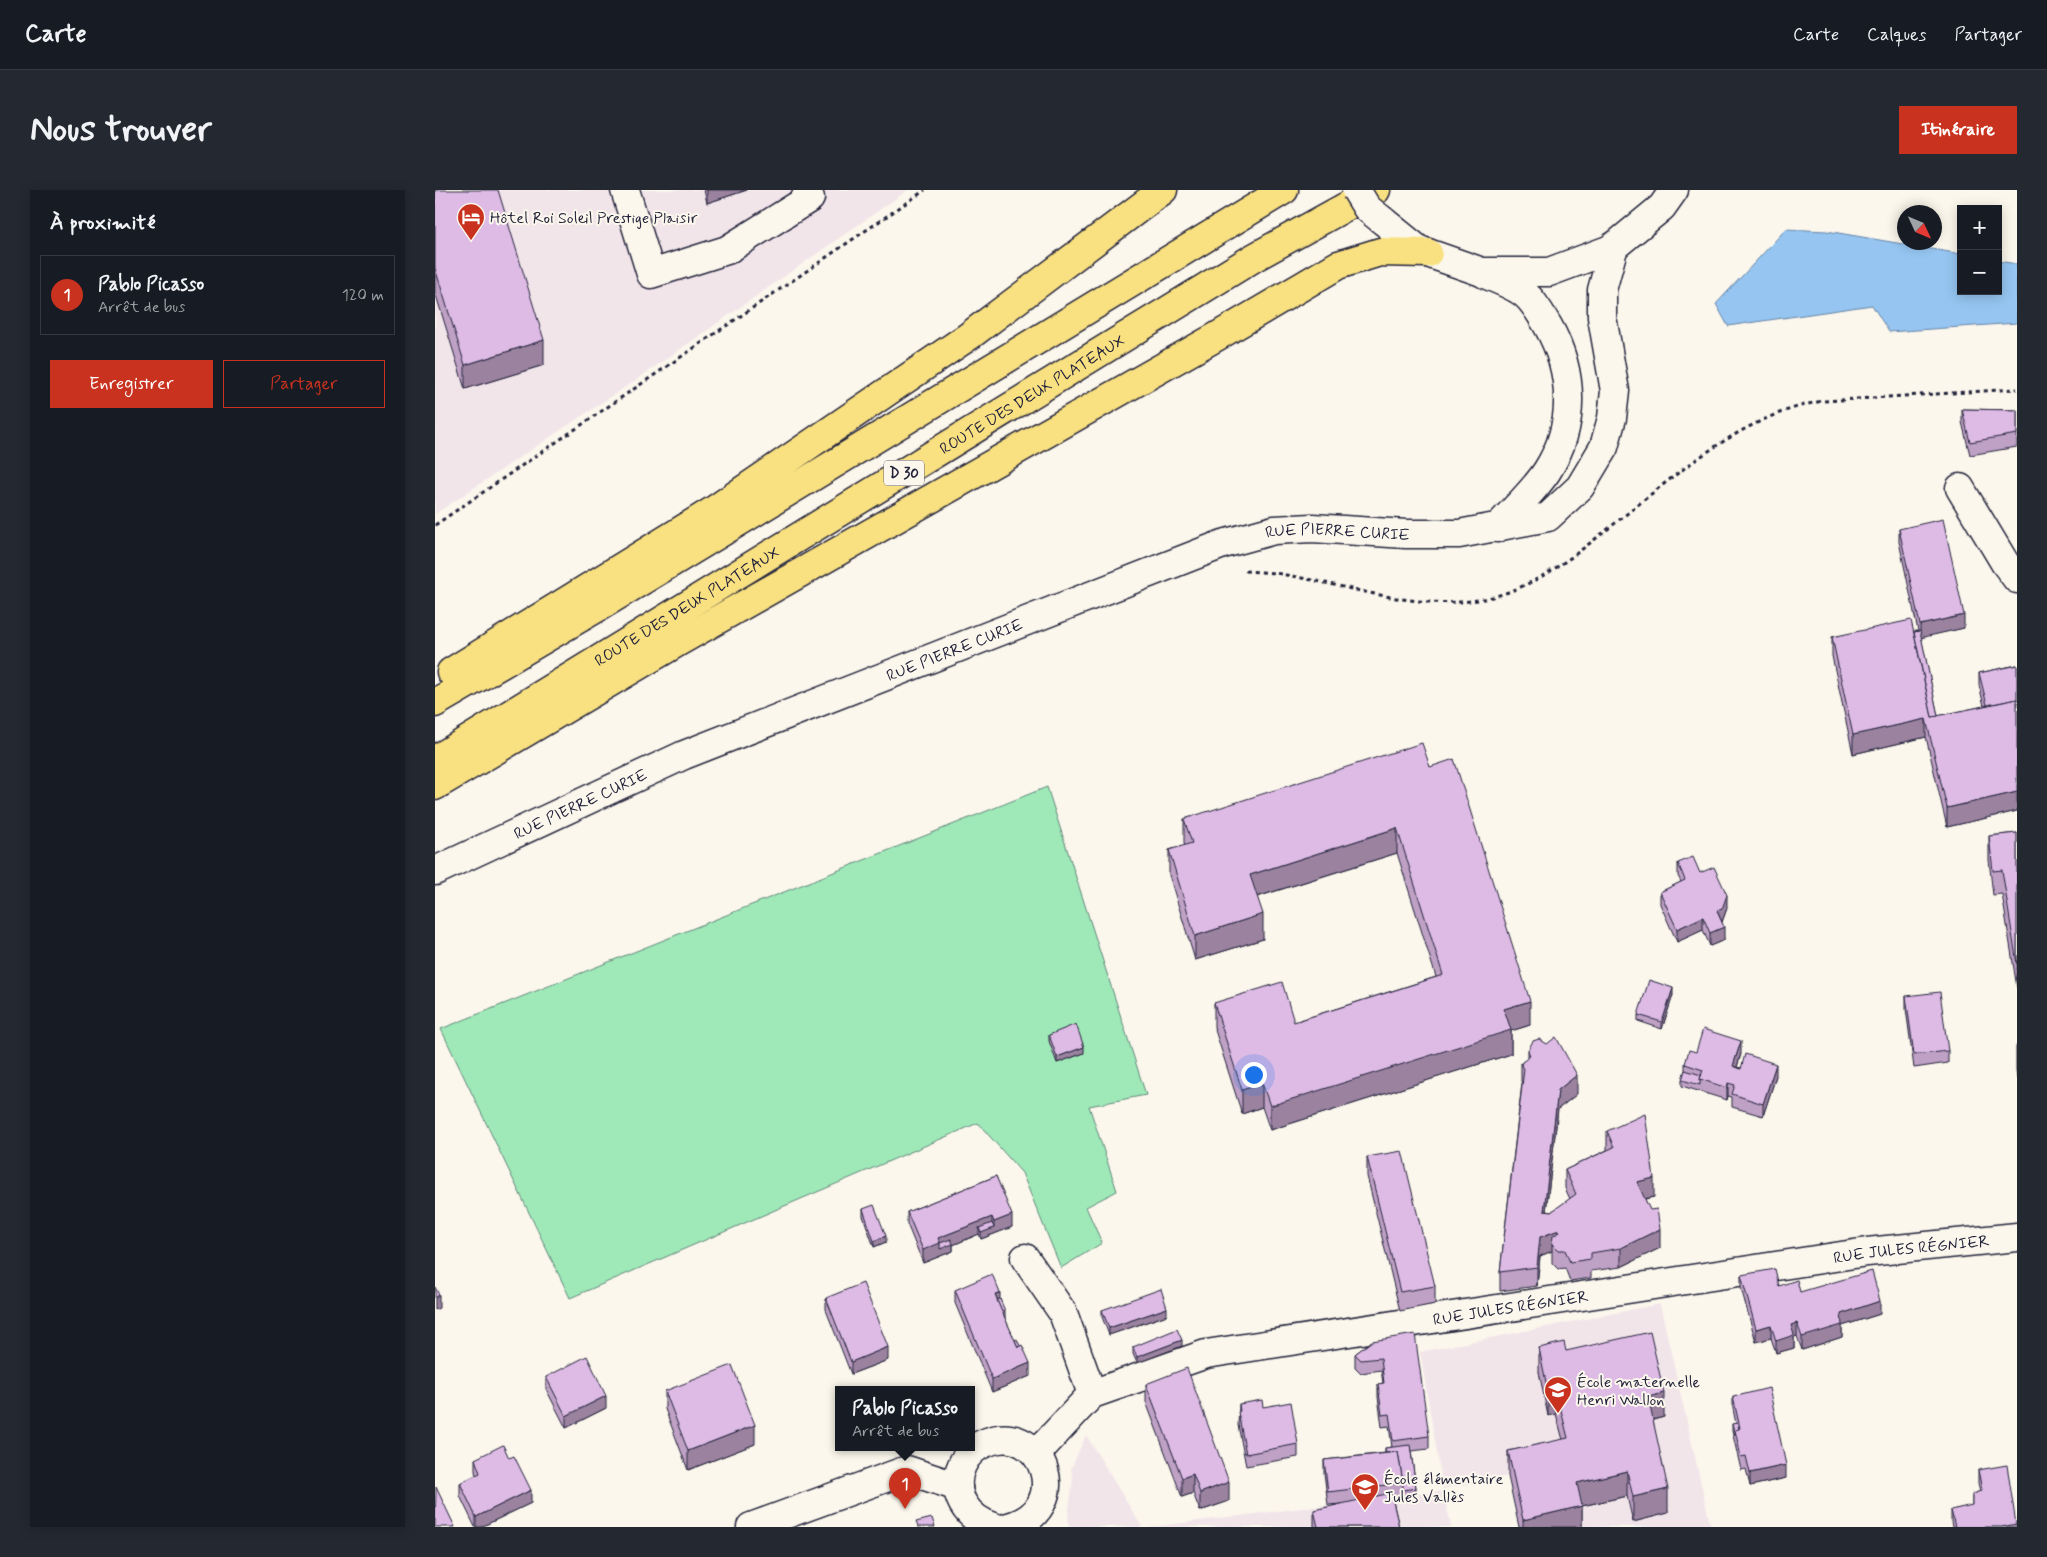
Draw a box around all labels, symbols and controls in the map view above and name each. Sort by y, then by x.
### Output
text: Carte [25,19,87,50]
text: Carte [1793,23,1839,47]
text: Calques [1867,23,1926,47]
text: Partager [1954,23,2022,47]
button: Itinéraire [1899,106,2017,154]
text: Nous trouver [30,107,212,153]
hotel icon: Hôtel Roi Soleil Prestige Plaisir [456,202,486,241]
north arrow [1897,205,1942,250]
map controls [1957,205,2002,295]
button: + [1957,205,2002,250]
place label: Hôtel Roi Soleil Prestige Plaisir [490,208,698,229]
text: À proximité [50,209,156,237]
button: − [1957,250,2002,295]
text: Pablo Picasso [98,272,204,297]
text: 1 [63,285,71,306]
text: 120 m [342,285,384,306]
text: Arrêt de bus [98,297,185,318]
street label: ROUTE DES DEUX PLATEAUX [936,331,1129,460]
button: Enregistrer [50,360,213,408]
button: Partager [223,360,385,408]
road number: D 30 [884,460,924,486]
street label: RUE PIERRE CURIE [1263,519,1410,546]
street label: ROUTE DES DEUX PLATEAUX [591,542,784,672]
street label: RUE PIERRE CURIE [884,614,1026,687]
street label: RUE PIERRE CURIE [511,765,651,845]
your location [1241,1062,1267,1088]
street label: RUE JULES RÉGNIER [1832,1231,1990,1269]
street label: RUE JULES RÉGNIER [1432,1286,1590,1331]
place label: École maternelle Henri Wallon [1577,1372,1701,1411]
school or university icon: École maternelle Henri Wallon [1543,1375,1573,1414]
popup [835,1386,975,1451]
text: Pablo Picasso [852,1396,958,1421]
text: Arrêt de bus [852,1421,939,1442]
pin: 1 [889,1468,921,1509]
place label: École élémentaire Jules Vallès [1384,1469,1504,1508]
school or university icon: École élémentaire Jules Vallès [1350,1472,1380,1511]

